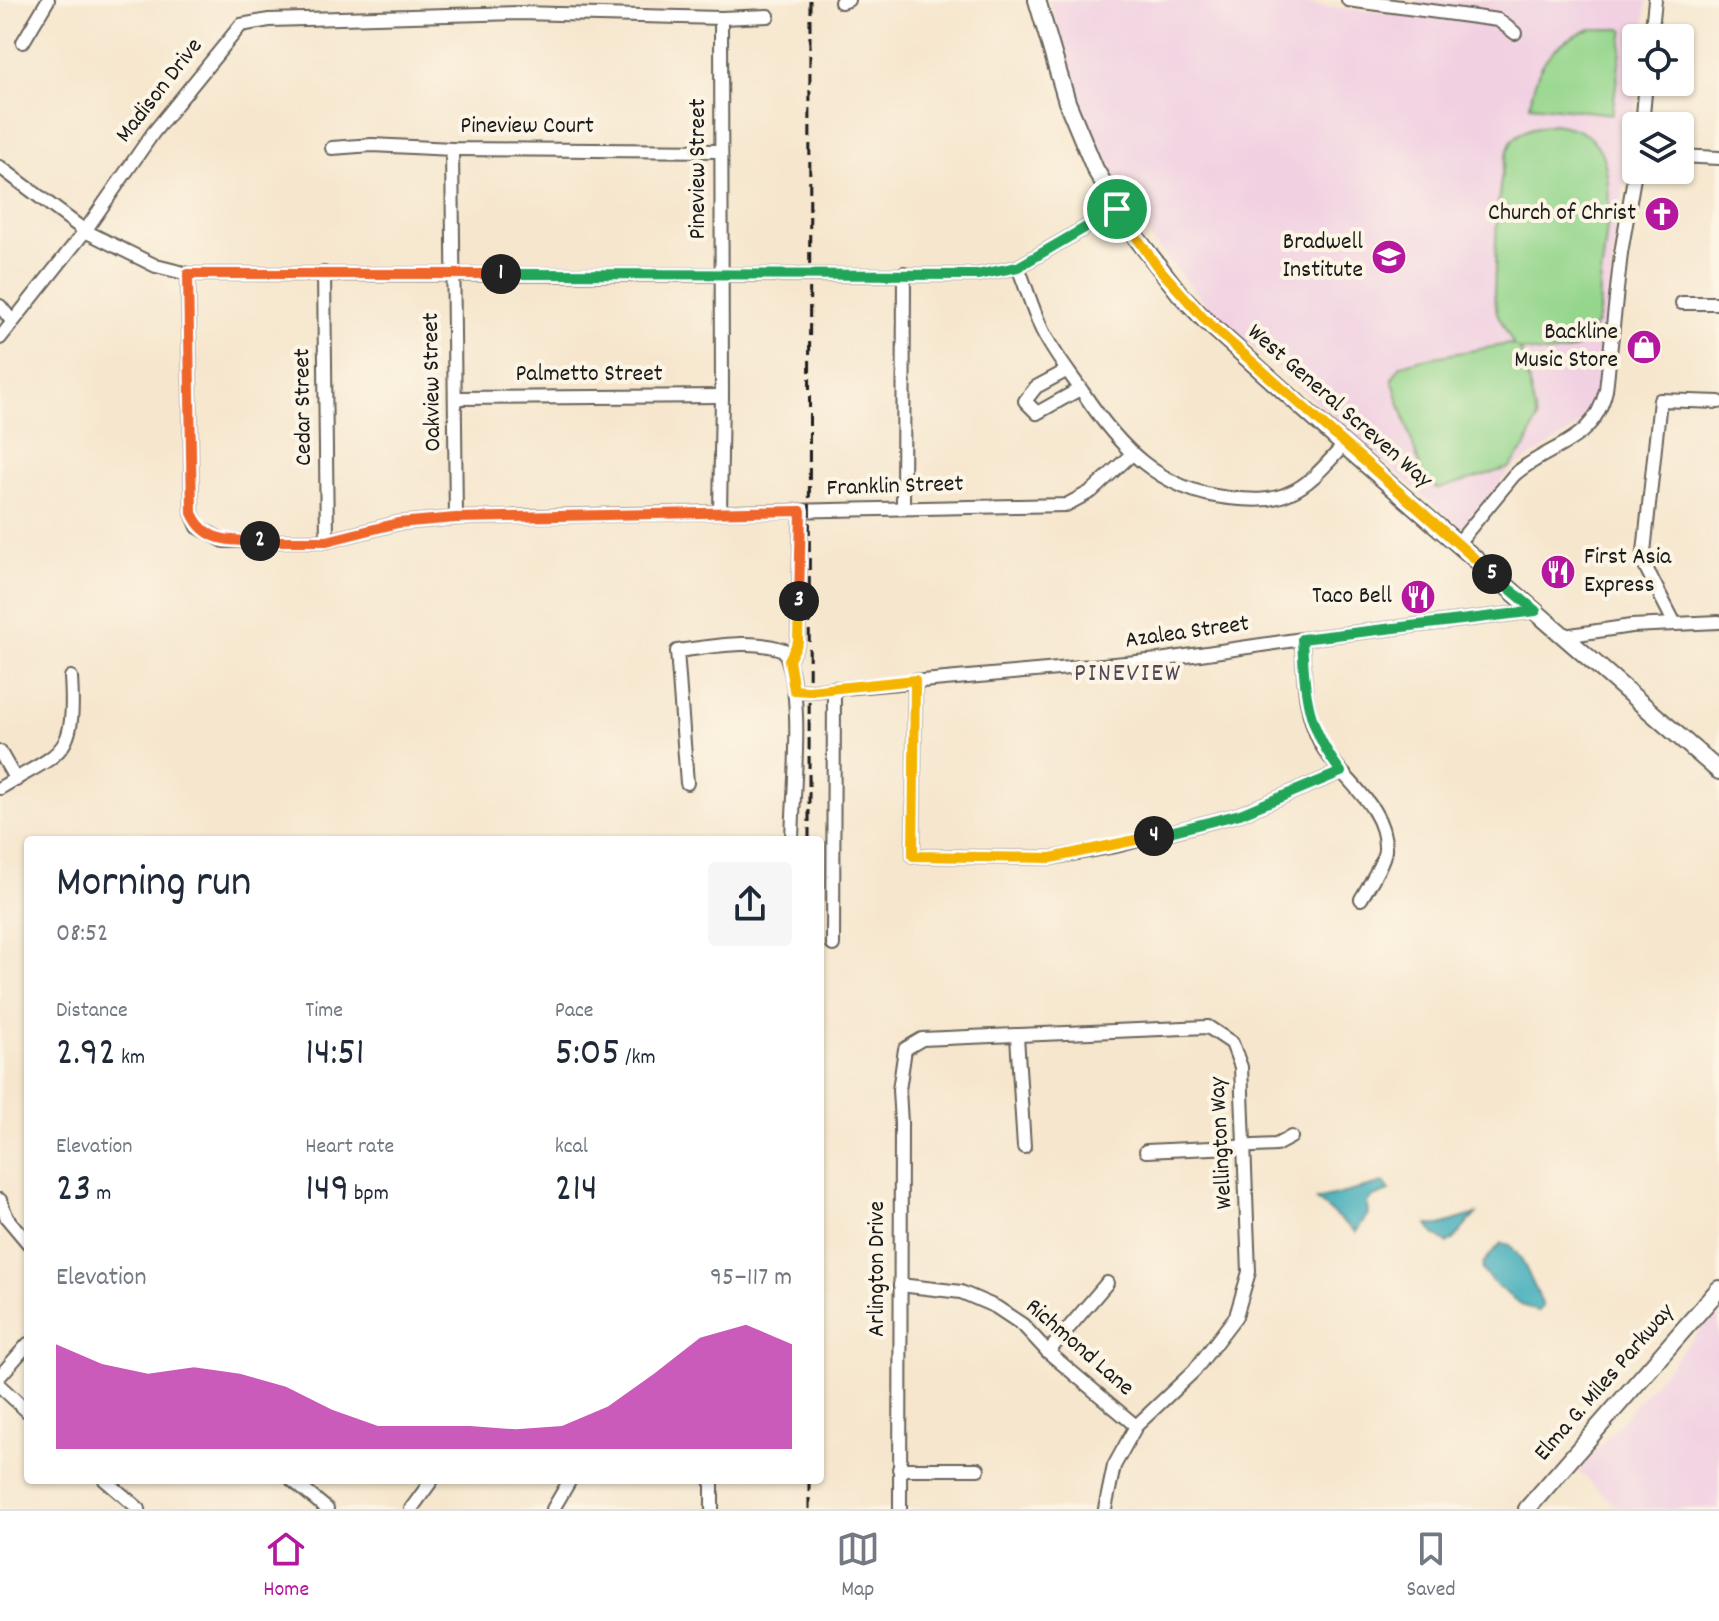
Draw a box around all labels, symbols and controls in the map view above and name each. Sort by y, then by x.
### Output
map controls [1622,24,1694,184]
button: locate [1622,24,1694,96]
street label: Madison Drive [108,31,212,151]
street label: Pineview Street [682,98,716,240]
street label: Pineview Court [460,110,594,144]
button: layers [1622,112,1694,184]
pin [1083,175,1151,243]
icon: arrive [1095,187,1139,231]
church icon: Church of Christ [1643,195,1681,233]
place label: Church of Christ [1488,197,1636,231]
place label: Bradwell Institute [1283,226,1363,288]
school or university icon: Bradwell Institute [1370,238,1408,276]
pin: 1 [481,254,521,294]
text: 1 [499,258,503,289]
street label: Oakview Street [415,312,451,452]
place label: Backline Music Store [1514,316,1618,378]
street label: West General Screven Way [1239,317,1440,498]
shop icon: Backline Music Store [1625,328,1663,366]
street label: Cedar Street [286,348,322,466]
street label: Palmetto Street [515,358,663,392]
street label: Franklin Street [826,468,964,506]
pin: 2 [240,521,280,561]
text: 2 [255,525,265,556]
place label: First Asia Express [1584,541,1672,603]
restaurant icon: First Asia Express [1539,553,1577,591]
pin: 5 [1472,554,1512,594]
text: 5 [1487,558,1497,589]
restaurant icon: Taco Bell [1399,578,1437,616]
place label: Taco Bell [1312,580,1392,614]
pin: 3 [779,581,819,621]
text: 3 [794,585,804,616]
street label: Azalea Street [1123,607,1251,659]
district label: PINEVIEW [1074,656,1182,693]
pin: 4 [1134,816,1174,856]
text: 4 [1149,820,1159,851]
text: Morning run [56,854,251,917]
button: share [708,862,792,946]
text: 08:52 [56,916,108,953]
text: Distance [56,996,128,1027]
text: Time [305,996,343,1027]
text: Pace [555,996,594,1027]
text: 2.92 [56,1027,116,1084]
text: 14:51 [305,1027,365,1084]
text: 5:05 [555,1027,620,1084]
text: km [116,1043,145,1074]
text: /km [620,1043,656,1074]
street label: Wellington Way [1201,1075,1242,1210]
text: Elevation [56,1132,133,1163]
text: Heart rate [305,1132,394,1163]
text: kcal [555,1132,588,1163]
text: 23 [56,1163,91,1220]
text: 149 [305,1163,349,1220]
text: 214 [555,1163,598,1220]
text: m [91,1179,111,1210]
text: bpm [349,1179,389,1210]
street label: Arlington Drive [861,1201,895,1337]
text: Elevation [56,1260,146,1297]
text: 95–117 m [710,1260,792,1297]
street label: Richmond Lane [1017,1291,1141,1405]
street label: Elma G. Miles Parkway [1527,1296,1684,1469]
tab: Home [263,1527,309,1606]
tab: Map [836,1527,880,1606]
tab: Saved [1406,1527,1456,1606]

